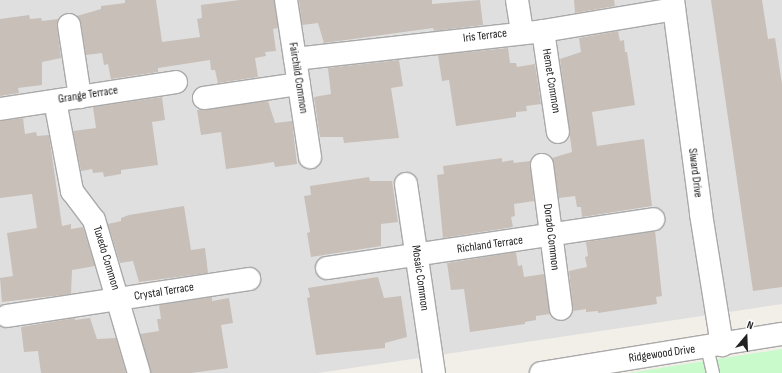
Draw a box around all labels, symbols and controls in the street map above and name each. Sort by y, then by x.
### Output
street label: Iris Terrace [462,26,508,46]
street label: Fairchild Common [285,41,311,115]
street label: Hemet Common [539,48,563,114]
street label: Grange Terrace [57,83,119,107]
street label: Siward Drive [685,147,705,199]
street label: Dorado Common [540,203,562,271]
street label: Tuxedo Common [89,224,123,292]
street label: Richland Terrace [456,233,524,257]
street label: Mosaic Common [408,244,432,312]
street label: Crystal Terrace [133,280,195,304]
north arrow [726,317,766,357]
text: N [745,318,755,332]
street label: Ridgewood Drive [628,342,696,366]

